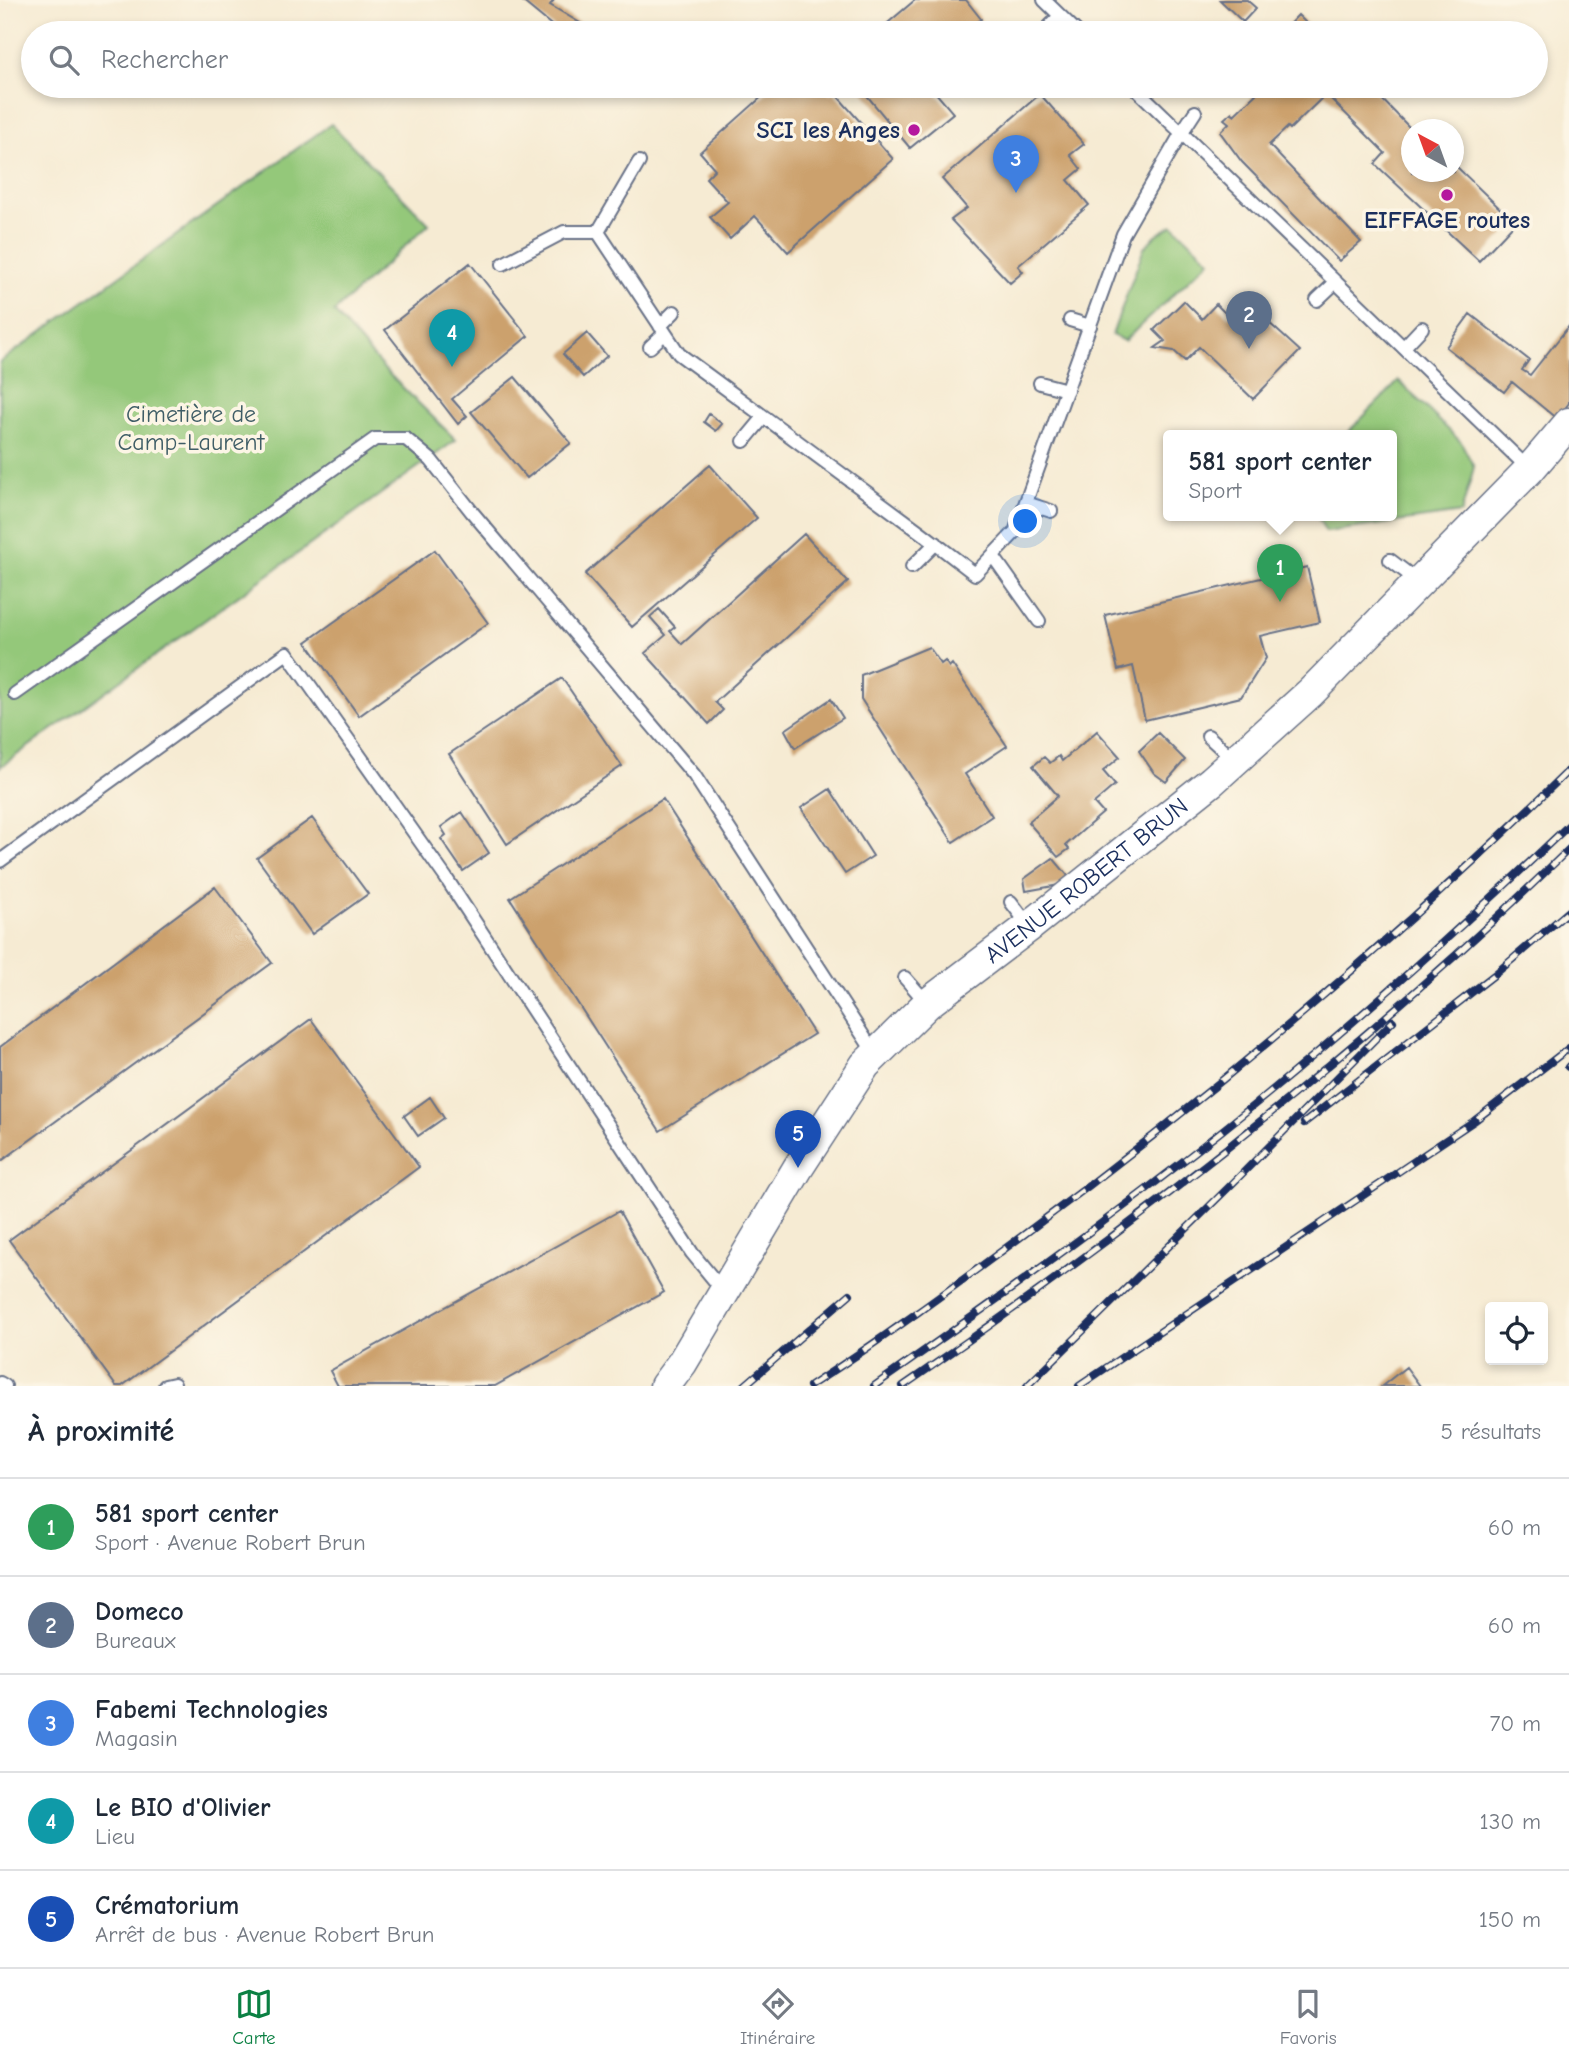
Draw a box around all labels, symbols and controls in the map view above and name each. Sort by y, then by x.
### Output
search box [21,21,1548,98]
icon: search [45,41,83,79]
text: Rechercher [101,45,228,75]
place label: SCI les Anges [757,116,900,144]
north arrow [1401,119,1464,182]
marker: SCI les Anges [906,122,922,138]
pin: 3 [993,135,1039,193]
marker: EIFFAGE routes [1439,187,1455,203]
place label: EIFFAGE routes [1364,206,1530,234]
pin: 2 [1226,291,1272,349]
pin: 4 [429,309,475,367]
park label: Cimetière de Camp-Laurent [118,400,266,456]
popup [1163,430,1397,521]
text: 581 sport center [1188,447,1372,477]
text: Sport [1188,477,1241,504]
your location [1008,504,1042,538]
pin: 1 [1257,544,1303,602]
street label: AVENUE ROBERT BRUN [979,792,1193,969]
pin: 5 [775,1110,821,1168]
map controls [1485,1302,1548,1365]
button: locate [1485,1302,1548,1365]
text: À proximité [28,1414,174,1449]
text: 5 résultats [1441,1418,1541,1445]
text: 581 sport center [95,1499,278,1529]
text: 1 [46,1514,56,1541]
text: 60 m [1488,1514,1541,1541]
text: Sport · Avenue Robert Brun [95,1529,366,1556]
text: Domeco [95,1597,184,1627]
text: 2 [45,1612,57,1639]
text: 60 m [1488,1612,1541,1639]
text: Bureaux [95,1627,176,1654]
text: Fabemi Technologies [95,1695,328,1725]
text: 3 [45,1710,57,1737]
text: 70 m [1489,1710,1541,1737]
text: Magasin [95,1725,178,1752]
text: Le BIO d'Olivier [95,1793,271,1823]
text: 4 [46,1808,56,1835]
text: 130 m [1480,1808,1541,1835]
text: Lieu [95,1823,135,1850]
text: Crématorium [95,1891,239,1921]
text: 5 [45,1906,57,1933]
text: 150 m [1479,1906,1541,1933]
text: Arrêt de bus · Avenue Robert Brun [95,1921,435,1948]
tab: Carte [232,1985,276,2049]
tab: Itinéraire [740,1985,815,2049]
tab: Favoris [1280,1985,1337,2049]

